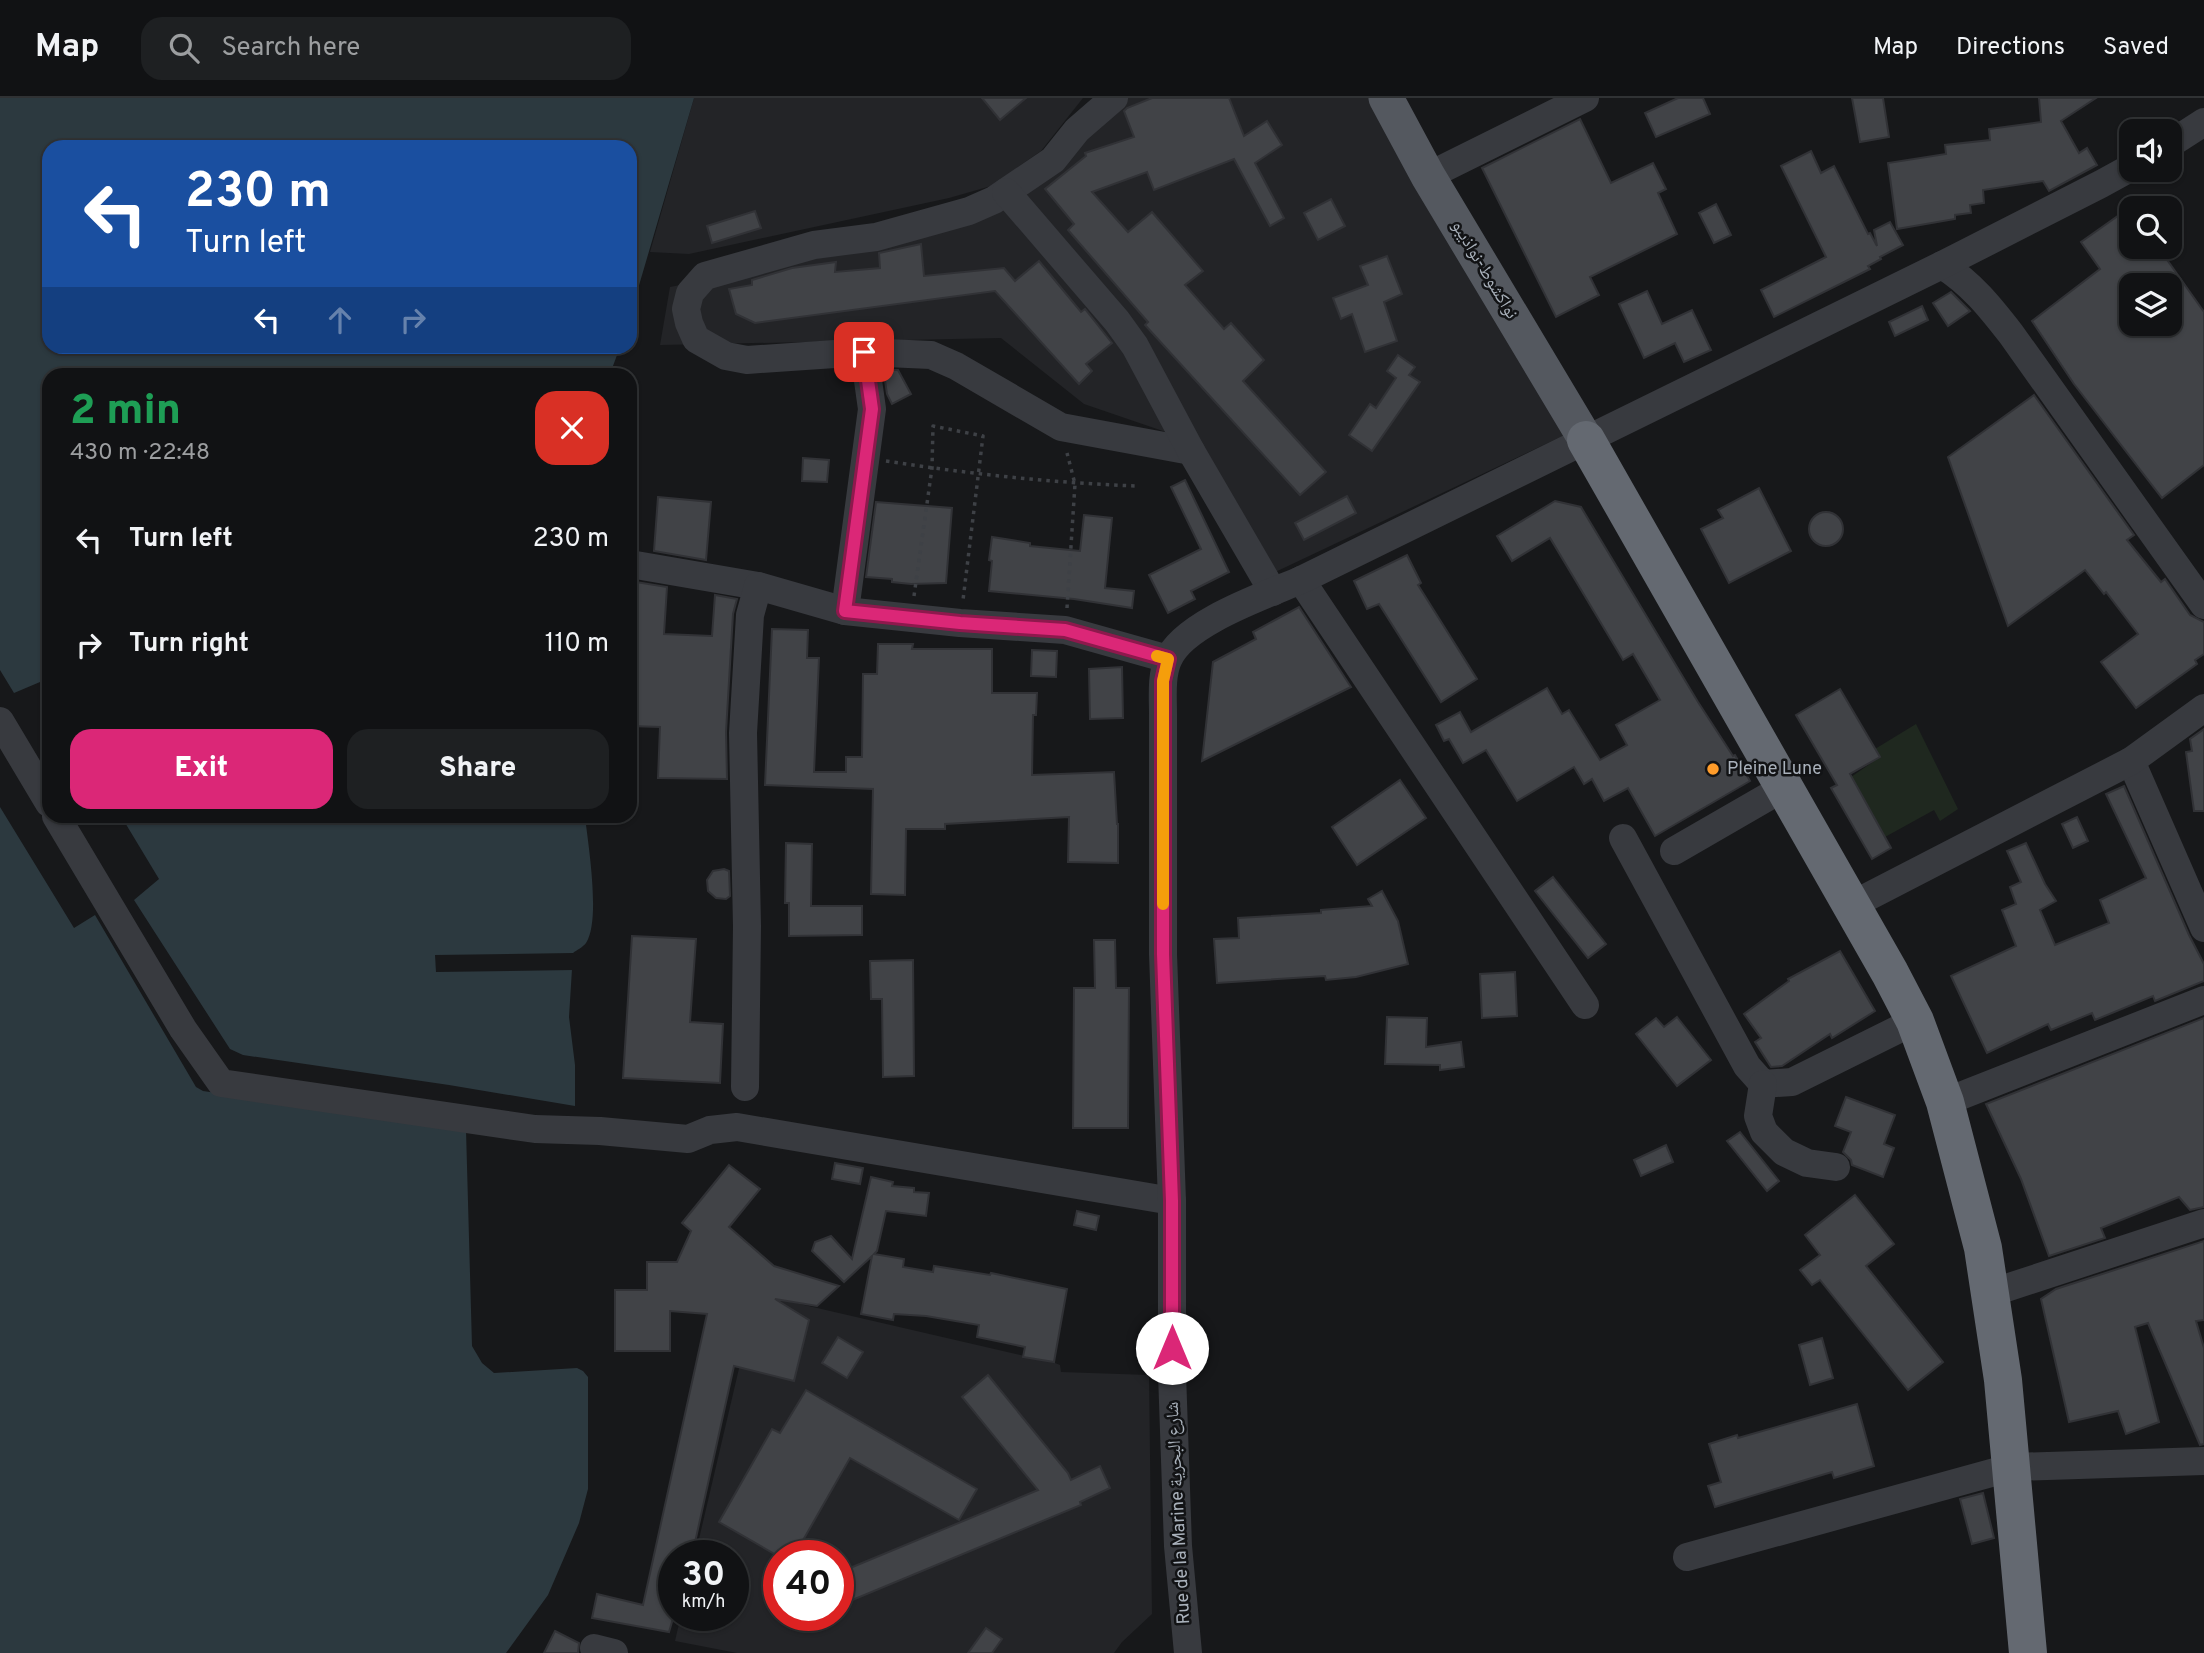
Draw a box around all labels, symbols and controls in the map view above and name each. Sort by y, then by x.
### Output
search box [141,17,631,80]
text: Map [35,27,99,69]
icon: search [165,29,203,67]
text: Search here [221,32,360,65]
text: Map [1873,33,1918,63]
text: Directions [1956,33,2065,63]
text: Saved [2103,33,2169,63]
map controls [2119,119,2182,336]
button: sound [2119,119,2182,182]
text: 230 m [185,163,331,225]
icon: left [70,168,161,259]
button: search [2119,196,2182,259]
street label: نواكشوط-نواذيبو [1445,216,1523,324]
text: Turn left [185,224,306,264]
button: layers [2119,273,2182,336]
icon: left [248,301,286,339]
icon: ahead [321,301,359,339]
icon: right [394,301,432,339]
pin [834,322,894,382]
icon: arrive [845,333,883,371]
text: 2 min [70,386,181,439]
button: close [535,391,609,465]
text: 430 m · 22:48 [70,439,210,468]
icon: left [70,521,108,559]
text: Turn left [129,523,233,556]
text: 230 m [533,523,609,556]
icon: right [70,626,108,664]
text: Turn right [129,628,249,661]
text: 110 m [545,628,609,661]
button: Exit [70,729,333,809]
button: Share [347,729,609,809]
place label: Pleine Lune [1727,758,1822,781]
marker: Pleine Lune [1705,761,1721,777]
position arrow [1135,1311,1209,1385]
street label: Rue de la Marine شارع البحرية [1162,1401,1196,1625]
speed limit sign: 40 [763,1540,854,1631]
text: 30 [682,1554,725,1598]
text: km/h [682,1591,725,1614]

